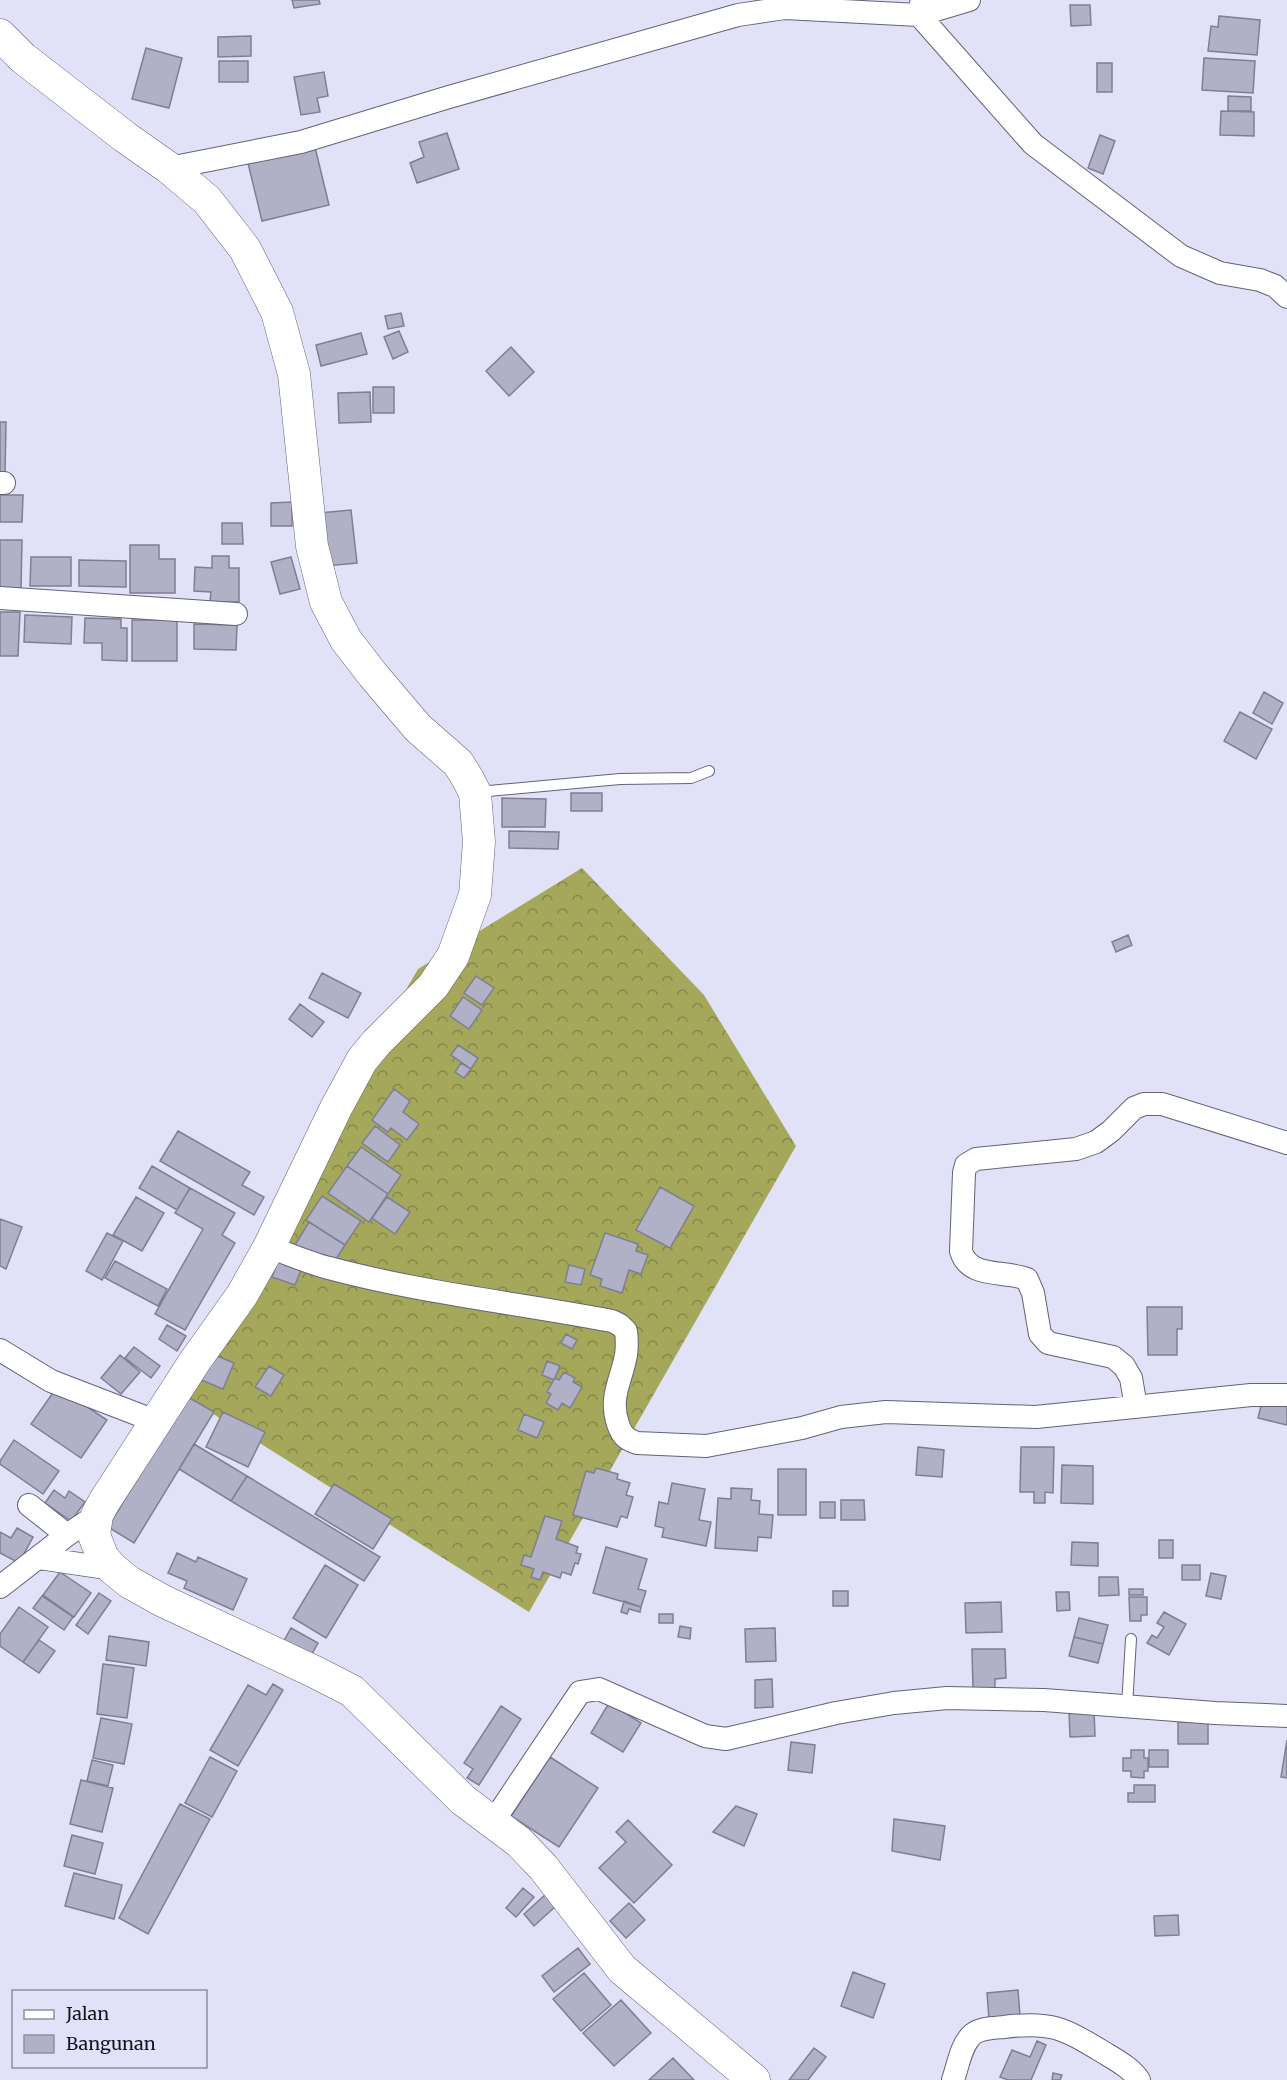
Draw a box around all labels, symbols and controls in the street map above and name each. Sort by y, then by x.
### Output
legend [12,1990,207,2068]
text: Jalan [65,2002,109,2025]
text: Bangunan [66,2032,156,2055]

